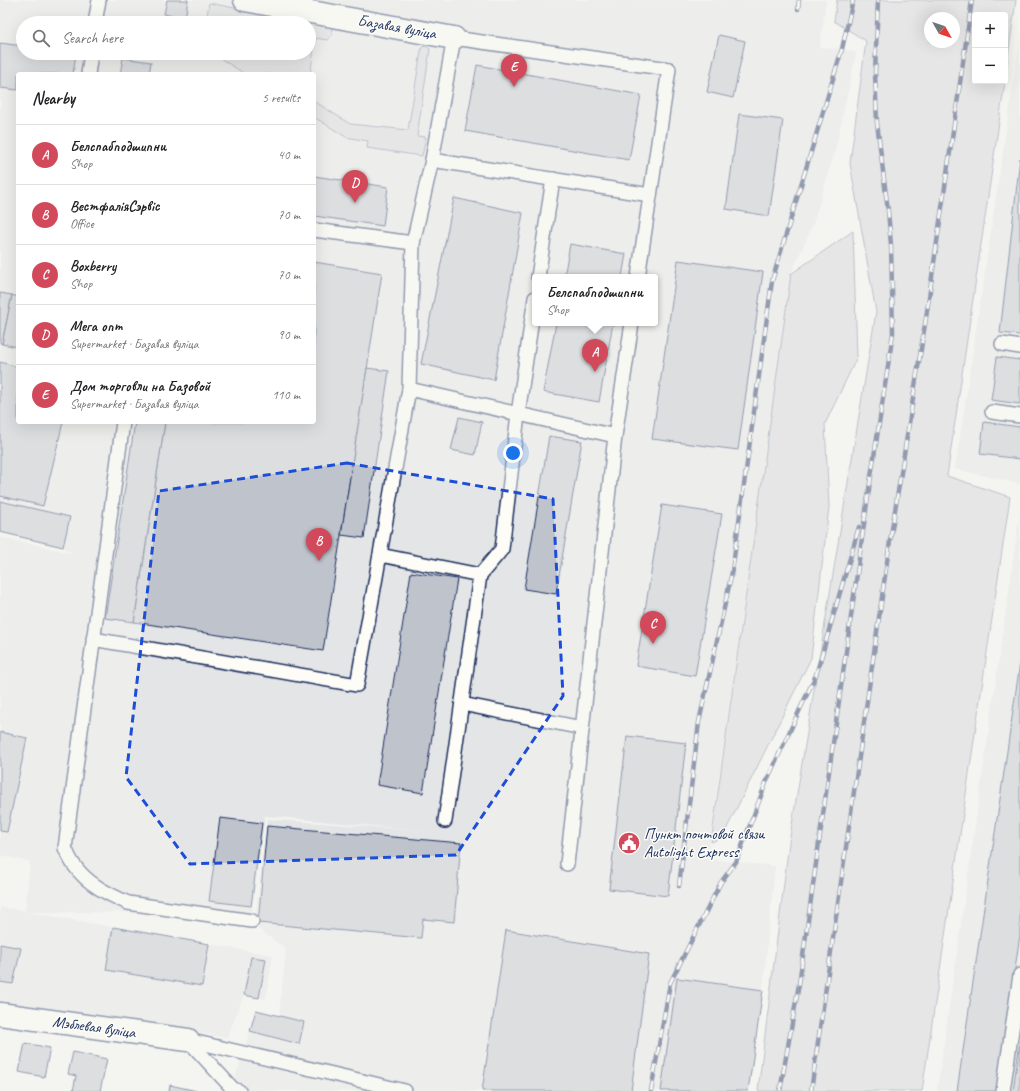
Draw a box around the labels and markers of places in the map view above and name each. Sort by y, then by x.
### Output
pin: E [501,54,527,87]
pin: D [342,170,368,203]
pin: A [582,339,608,372]
pin: B [306,528,332,561]
pin: C [640,611,666,644]
place label: Пункт почтовой связи Autolight Express [644,824,765,862]
public building icon: Пункт почтовой связи Autolight Express [616,830,642,856]

